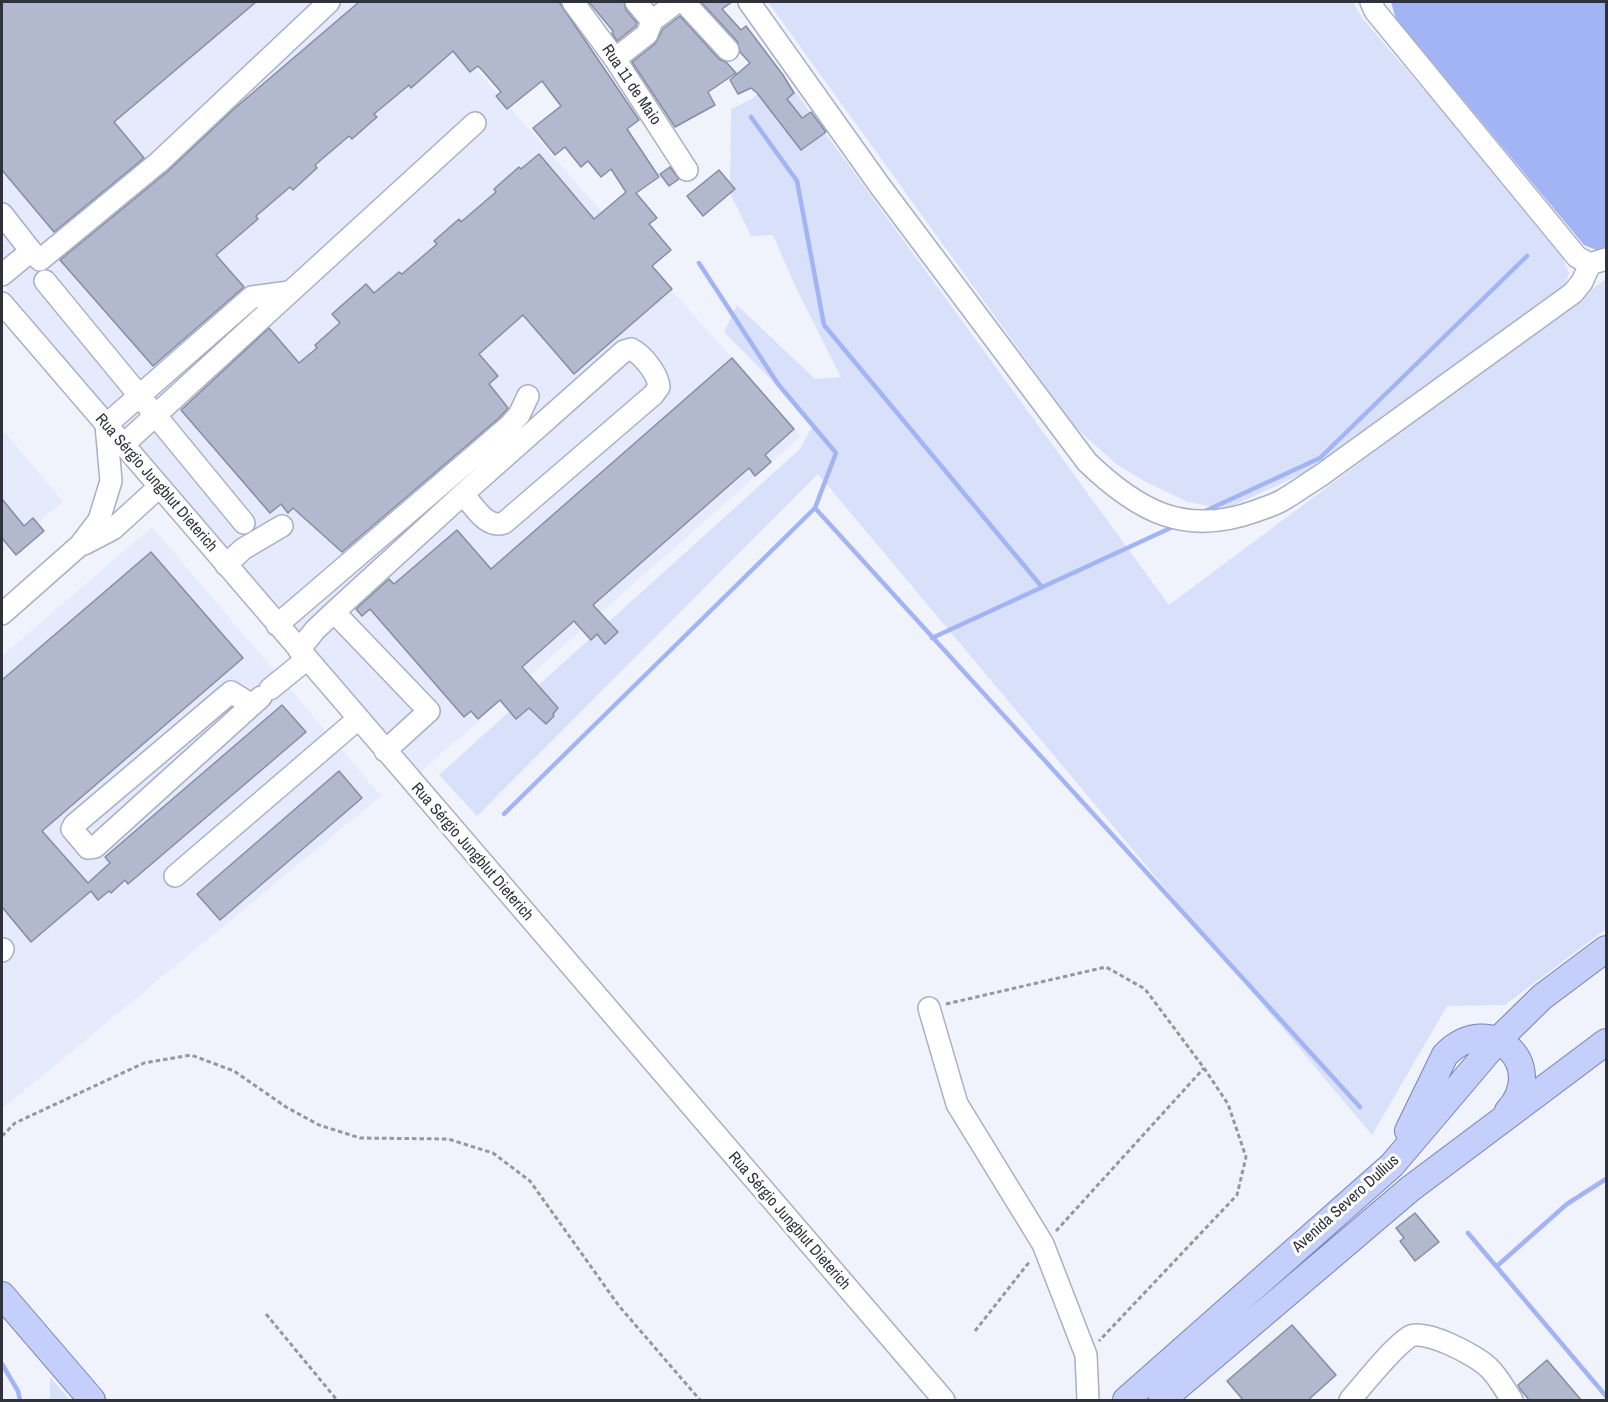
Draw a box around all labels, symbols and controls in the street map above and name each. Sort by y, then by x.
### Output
street label: Rua 11 de Maio [597,41,665,129]
street label: Rua Sérgio Jungblut Dieterich [91,410,221,556]
street label: Rua Sérgio Jungblut Dieterich [407,779,537,925]
street label: Rua Sérgio Jungblut Dieterich [724,1148,854,1294]
street label: Avenida Severo Dullius [1289,1151,1403,1257]

